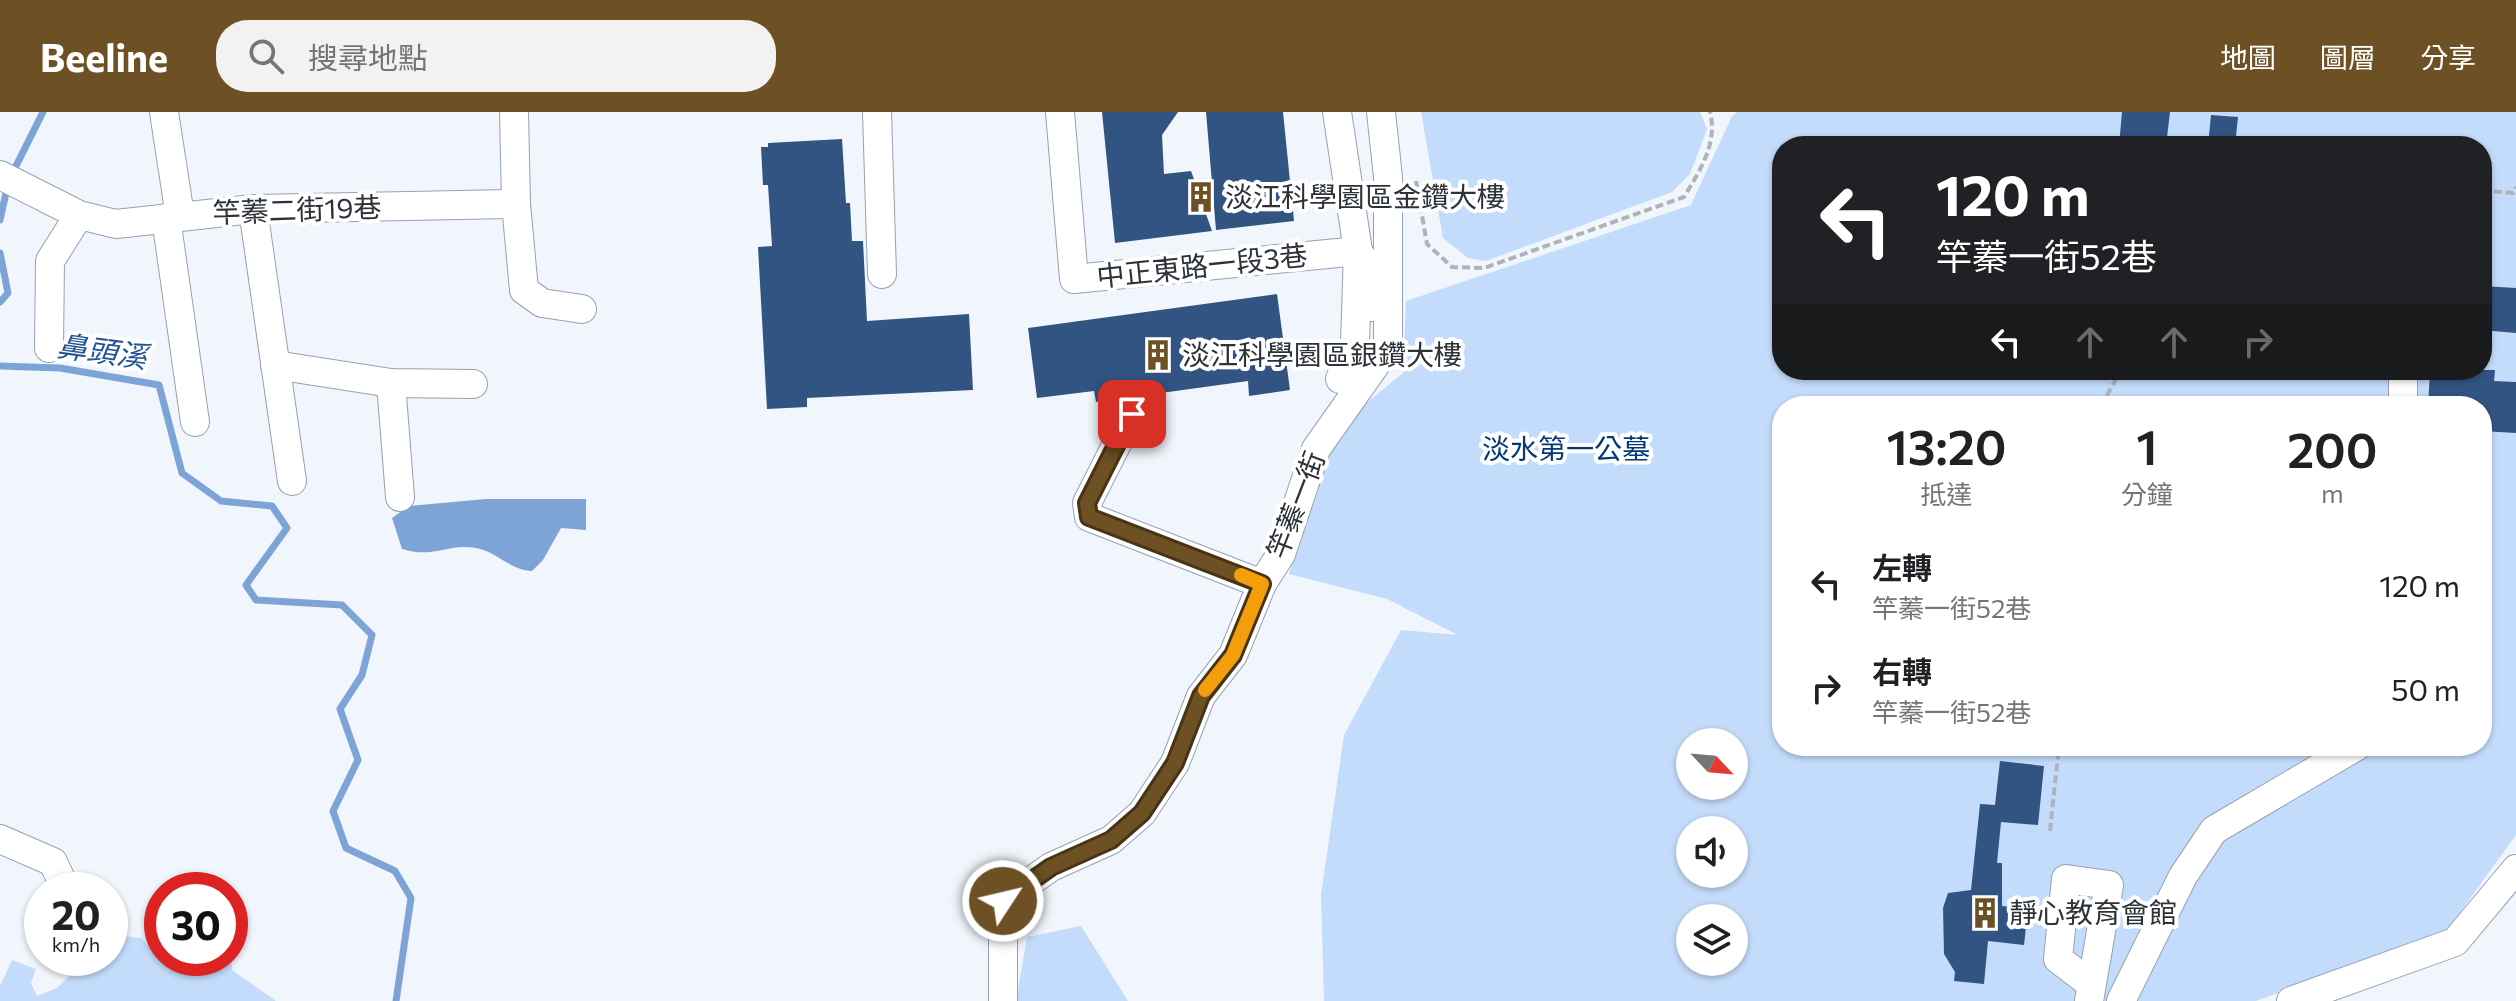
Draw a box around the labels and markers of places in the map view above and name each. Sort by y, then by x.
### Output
place label: 淡江科學園區金鑽大樓 [1225,179,1505,213]
building icon: 淡江科學園區金鑽大樓 [1184,180,1218,214]
place label: 淡江科學園區銀鑽大樓 [1182,337,1462,371]
building icon: 淡江科學園區銀鑽大樓 [1141,338,1175,372]
pin [1098,380,1166,448]
place label: 靜心教育會館 [2009,895,2177,929]
building icon: 靜心教育會館 [1968,896,2002,930]

